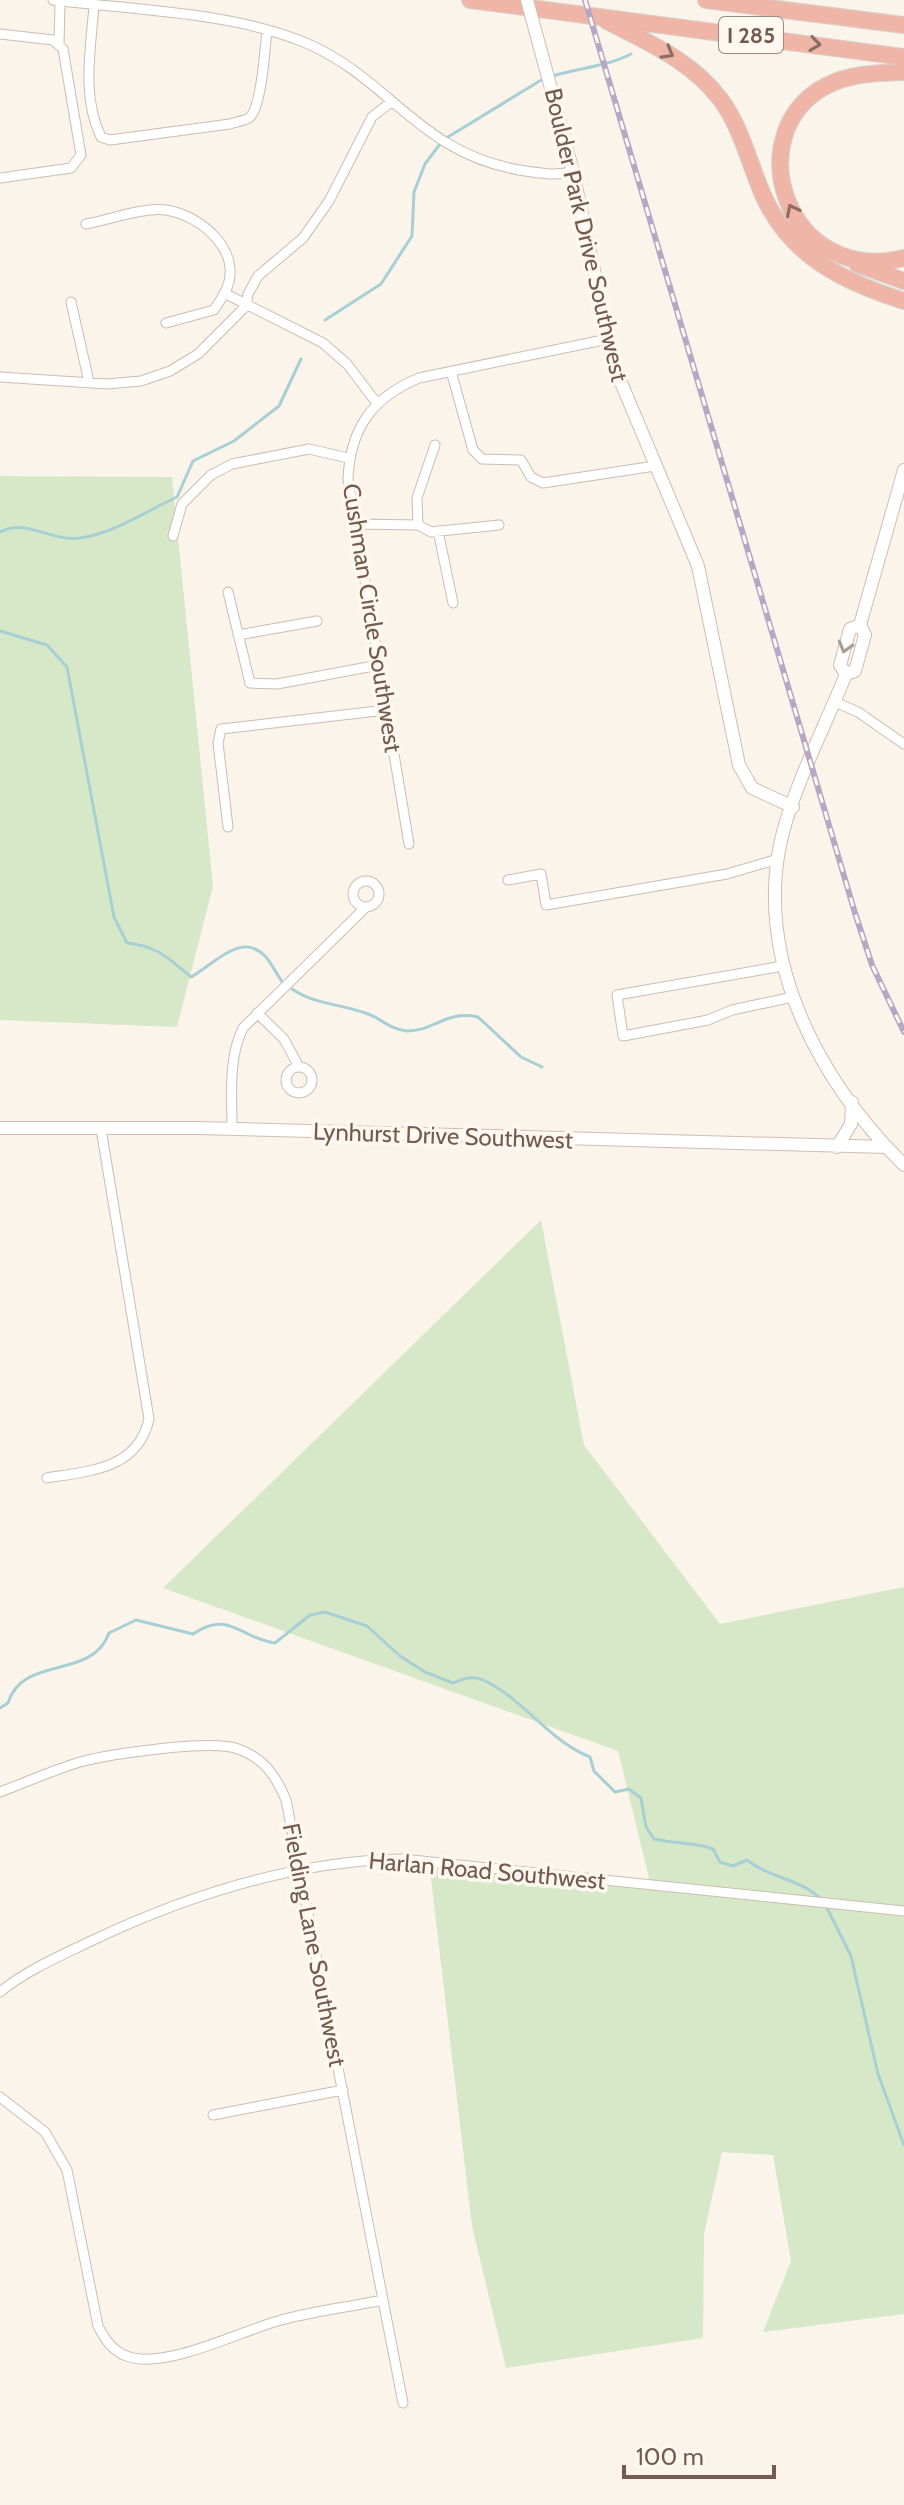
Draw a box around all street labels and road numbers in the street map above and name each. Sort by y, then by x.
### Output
road number: I 285 [719,17,783,53]
street label: Boulder Park Drive Southwest [539,85,634,385]
street label: Cushman Circle Southwest [337,482,408,754]
street label: Lynhurst Drive Southwest [313,1116,573,1155]
street label: Fielding Lane Southwest [277,1821,352,2069]
street label: Harlan Road Southwest [367,1846,607,1895]

